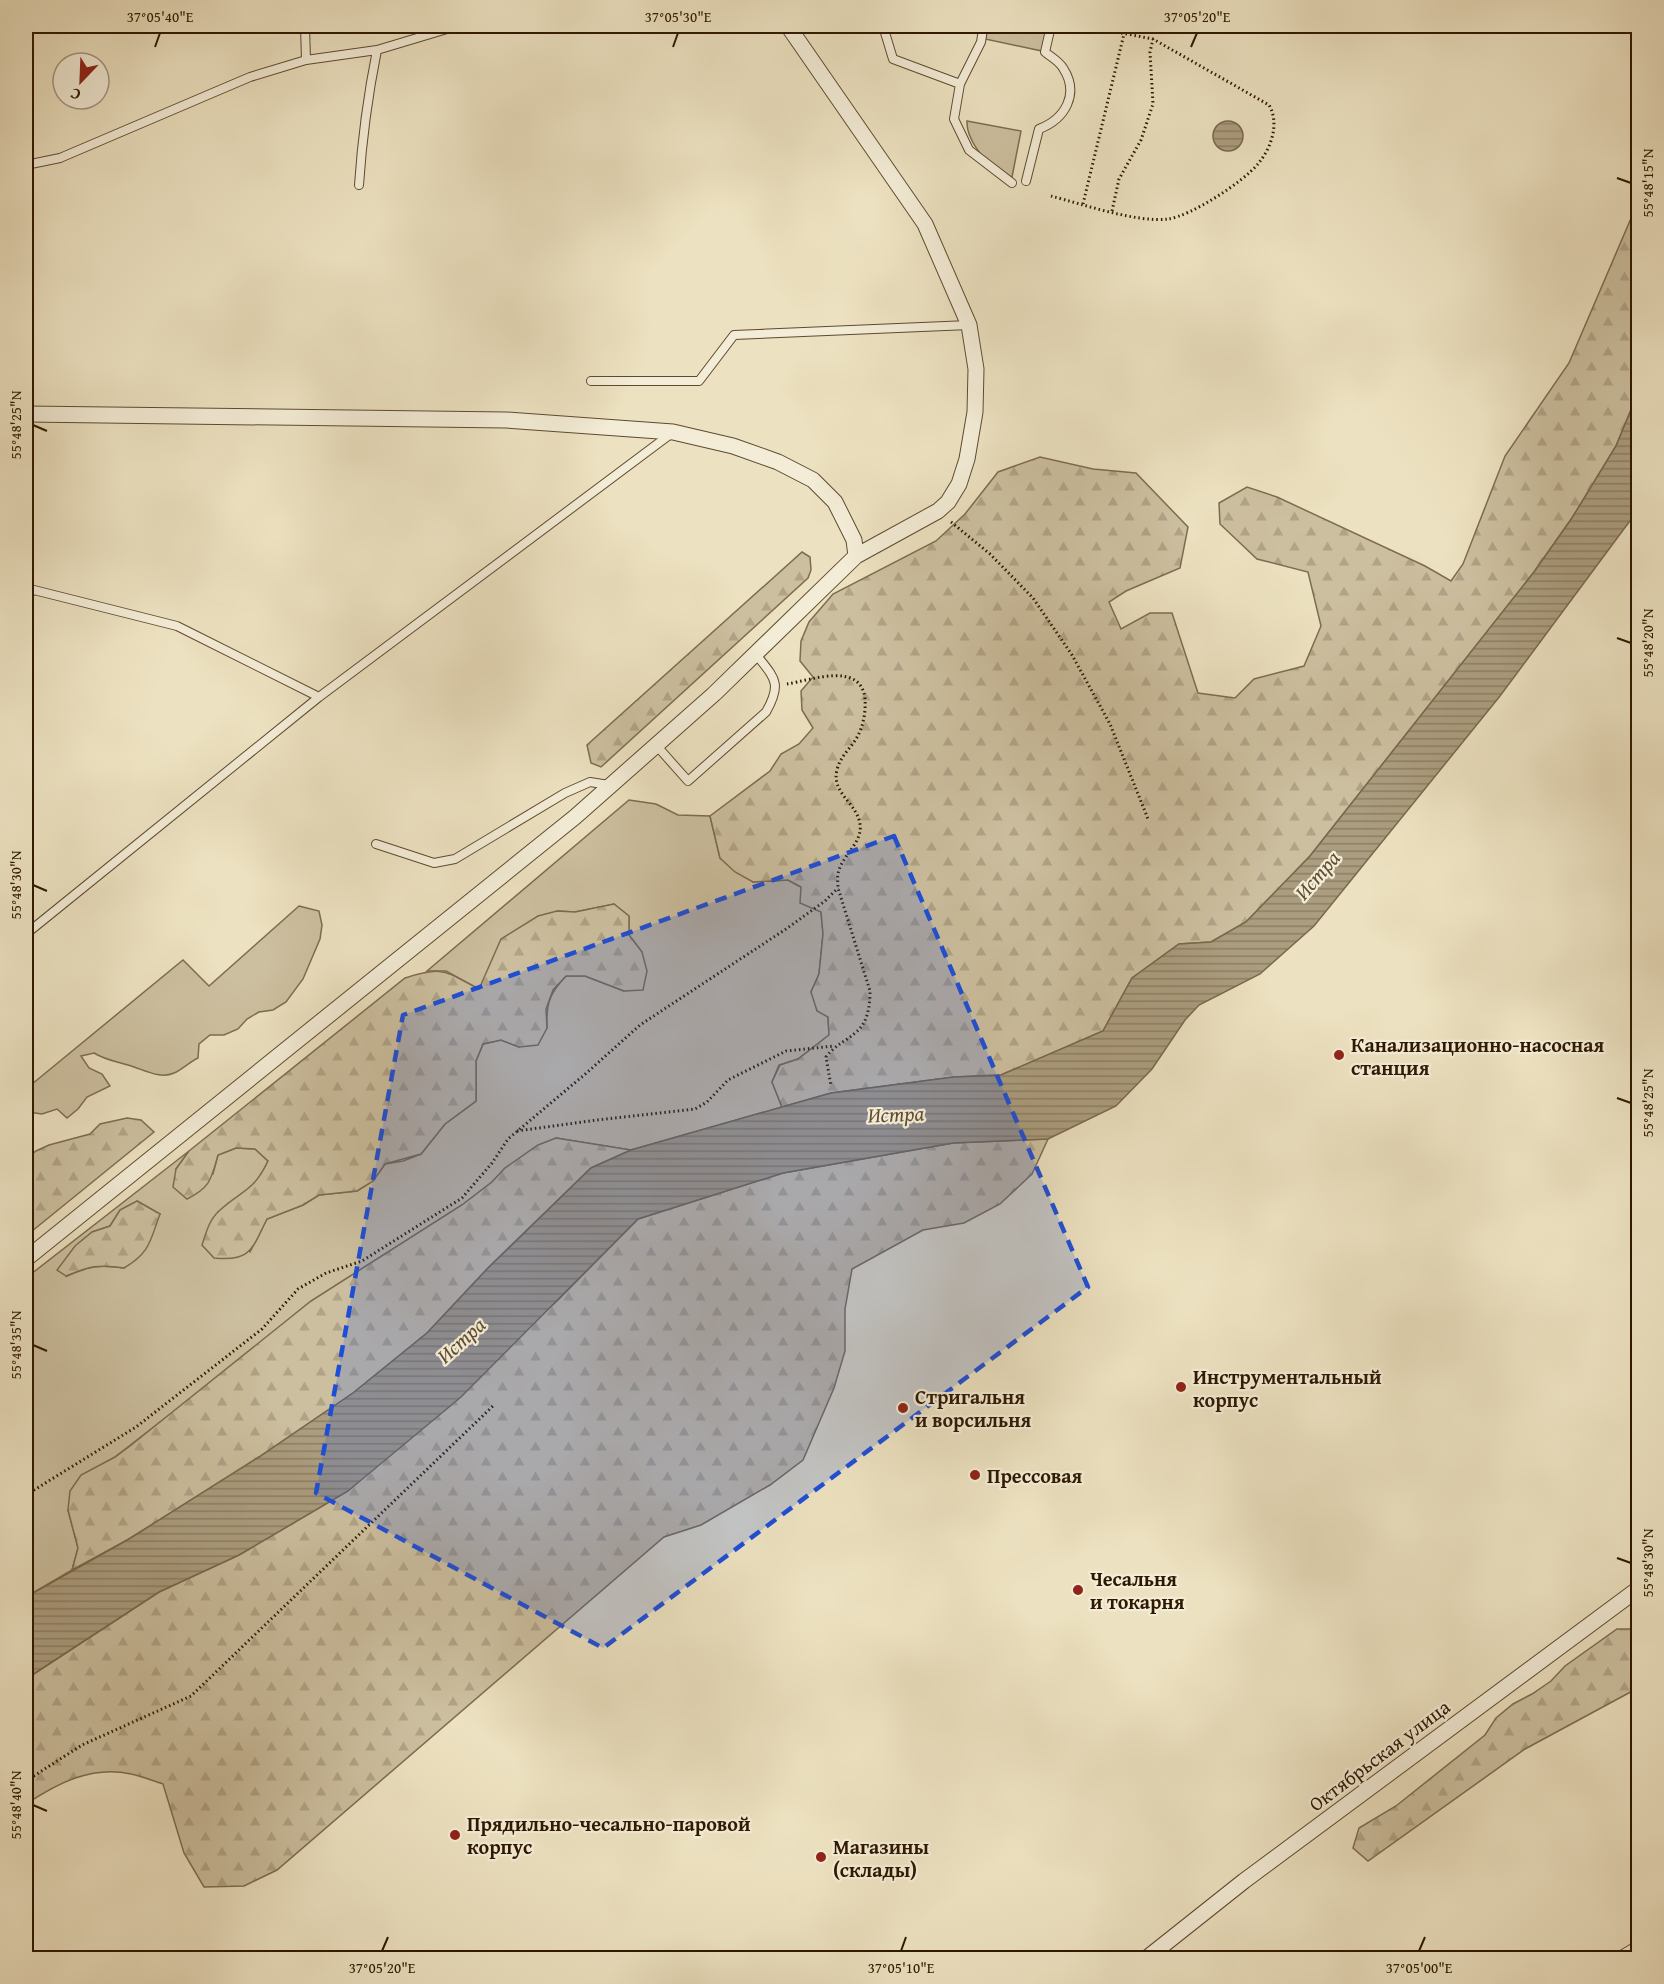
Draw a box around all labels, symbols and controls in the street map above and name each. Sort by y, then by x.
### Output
text: 37°05'40"E [127,6,194,27]
text: 37°05'30"E [645,6,712,27]
text: 37°05'20"E [1164,6,1231,27]
north arrow [51,51,111,111]
text: С [66,82,84,108]
text: 55°48'15"N [1637,148,1658,217]
text: 55°48'25"N [5,390,26,459]
text: 55°48'20"N [1637,608,1658,677]
water label: Истра [1287,843,1347,906]
text: 55°48'30"N [5,850,26,919]
place label: Канализационно-насосная станция [1351,1030,1605,1082]
marker: Канализационно-насосная станция [1332,1048,1346,1062]
text: 55°48'25"N [1637,1068,1658,1137]
water label: Истра [867,1098,925,1130]
water label: Истра [430,1309,493,1370]
text: 55°48'35"N [5,1310,26,1379]
place label: Инструментальный корпус [1193,1362,1382,1414]
marker: Инструментальный корпус [1174,1380,1188,1394]
place label: Стригальня и ворсильня [915,1382,1031,1434]
marker: Стригальня и ворсильня [896,1401,910,1415]
place label: Прессовая [987,1461,1083,1490]
marker: Прессовая [968,1468,982,1482]
text: 55°48'30"N [1637,1528,1658,1597]
place label: Чесальня и токарня [1090,1564,1185,1616]
marker: Чесальня и токарня [1071,1583,1085,1597]
street label: Октябрьская улица [1302,1692,1456,1818]
text: 55°48'40"N [5,1770,26,1839]
place label: Прядильно-чесально-паровой корпус [467,1809,751,1861]
marker: Прядильно-чесально-паровой корпус [448,1828,462,1842]
place label: Магазины (склады) [833,1832,930,1884]
marker: Магазины (склады) [814,1850,828,1864]
text: 37°05'20"E [349,1957,416,1978]
text: 37°05'10"E [868,1957,935,1978]
text: 37°05'00"E [1386,1957,1453,1978]

